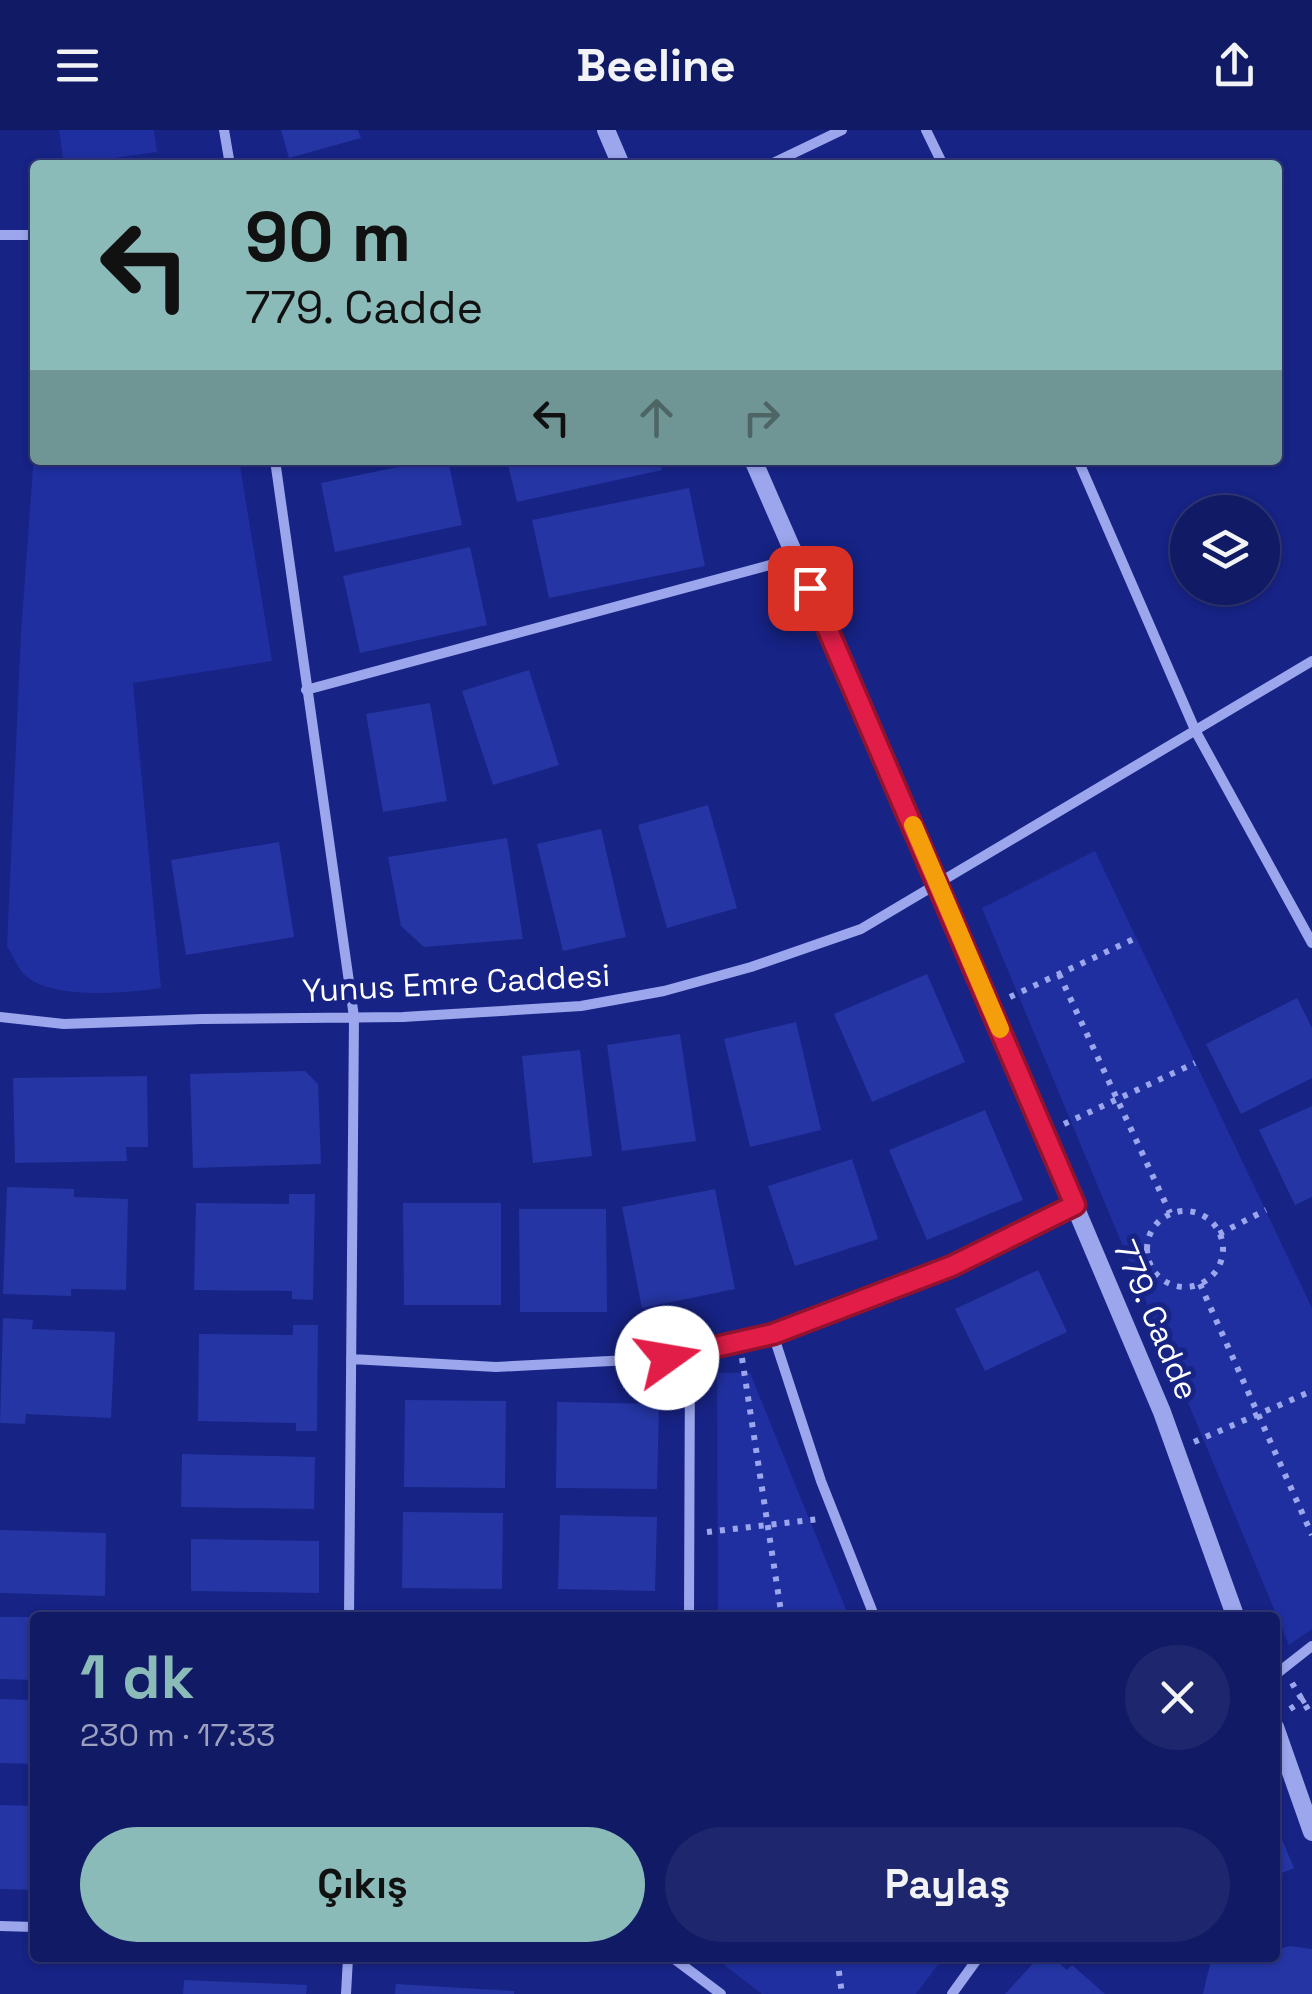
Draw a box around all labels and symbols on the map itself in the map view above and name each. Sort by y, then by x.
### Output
pin [768,546,853,631]
street label: Yunus Emre Caddesi [301,955,611,1011]
street label: 779. Cadde [1105,1234,1207,1406]
position arrow [615,1306,719,1410]

